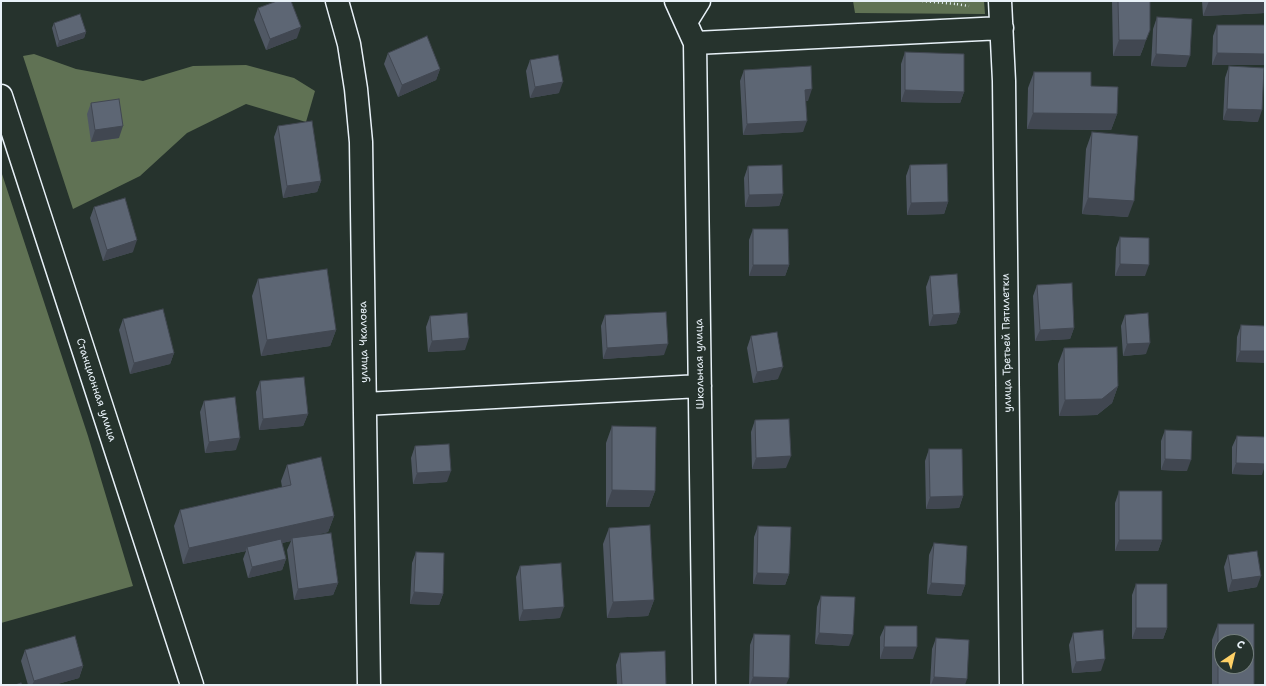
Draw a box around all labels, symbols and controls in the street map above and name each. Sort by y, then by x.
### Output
street label: улица Третьей Пятилетки [999,273,1015,413]
street label: улица Чкалова [357,301,371,383]
street label: Школьная улица [693,319,707,409]
street label: Станционная улица [73,337,119,443]
north arrow [1214,634,1254,674]
text: С [1234,636,1248,653]

